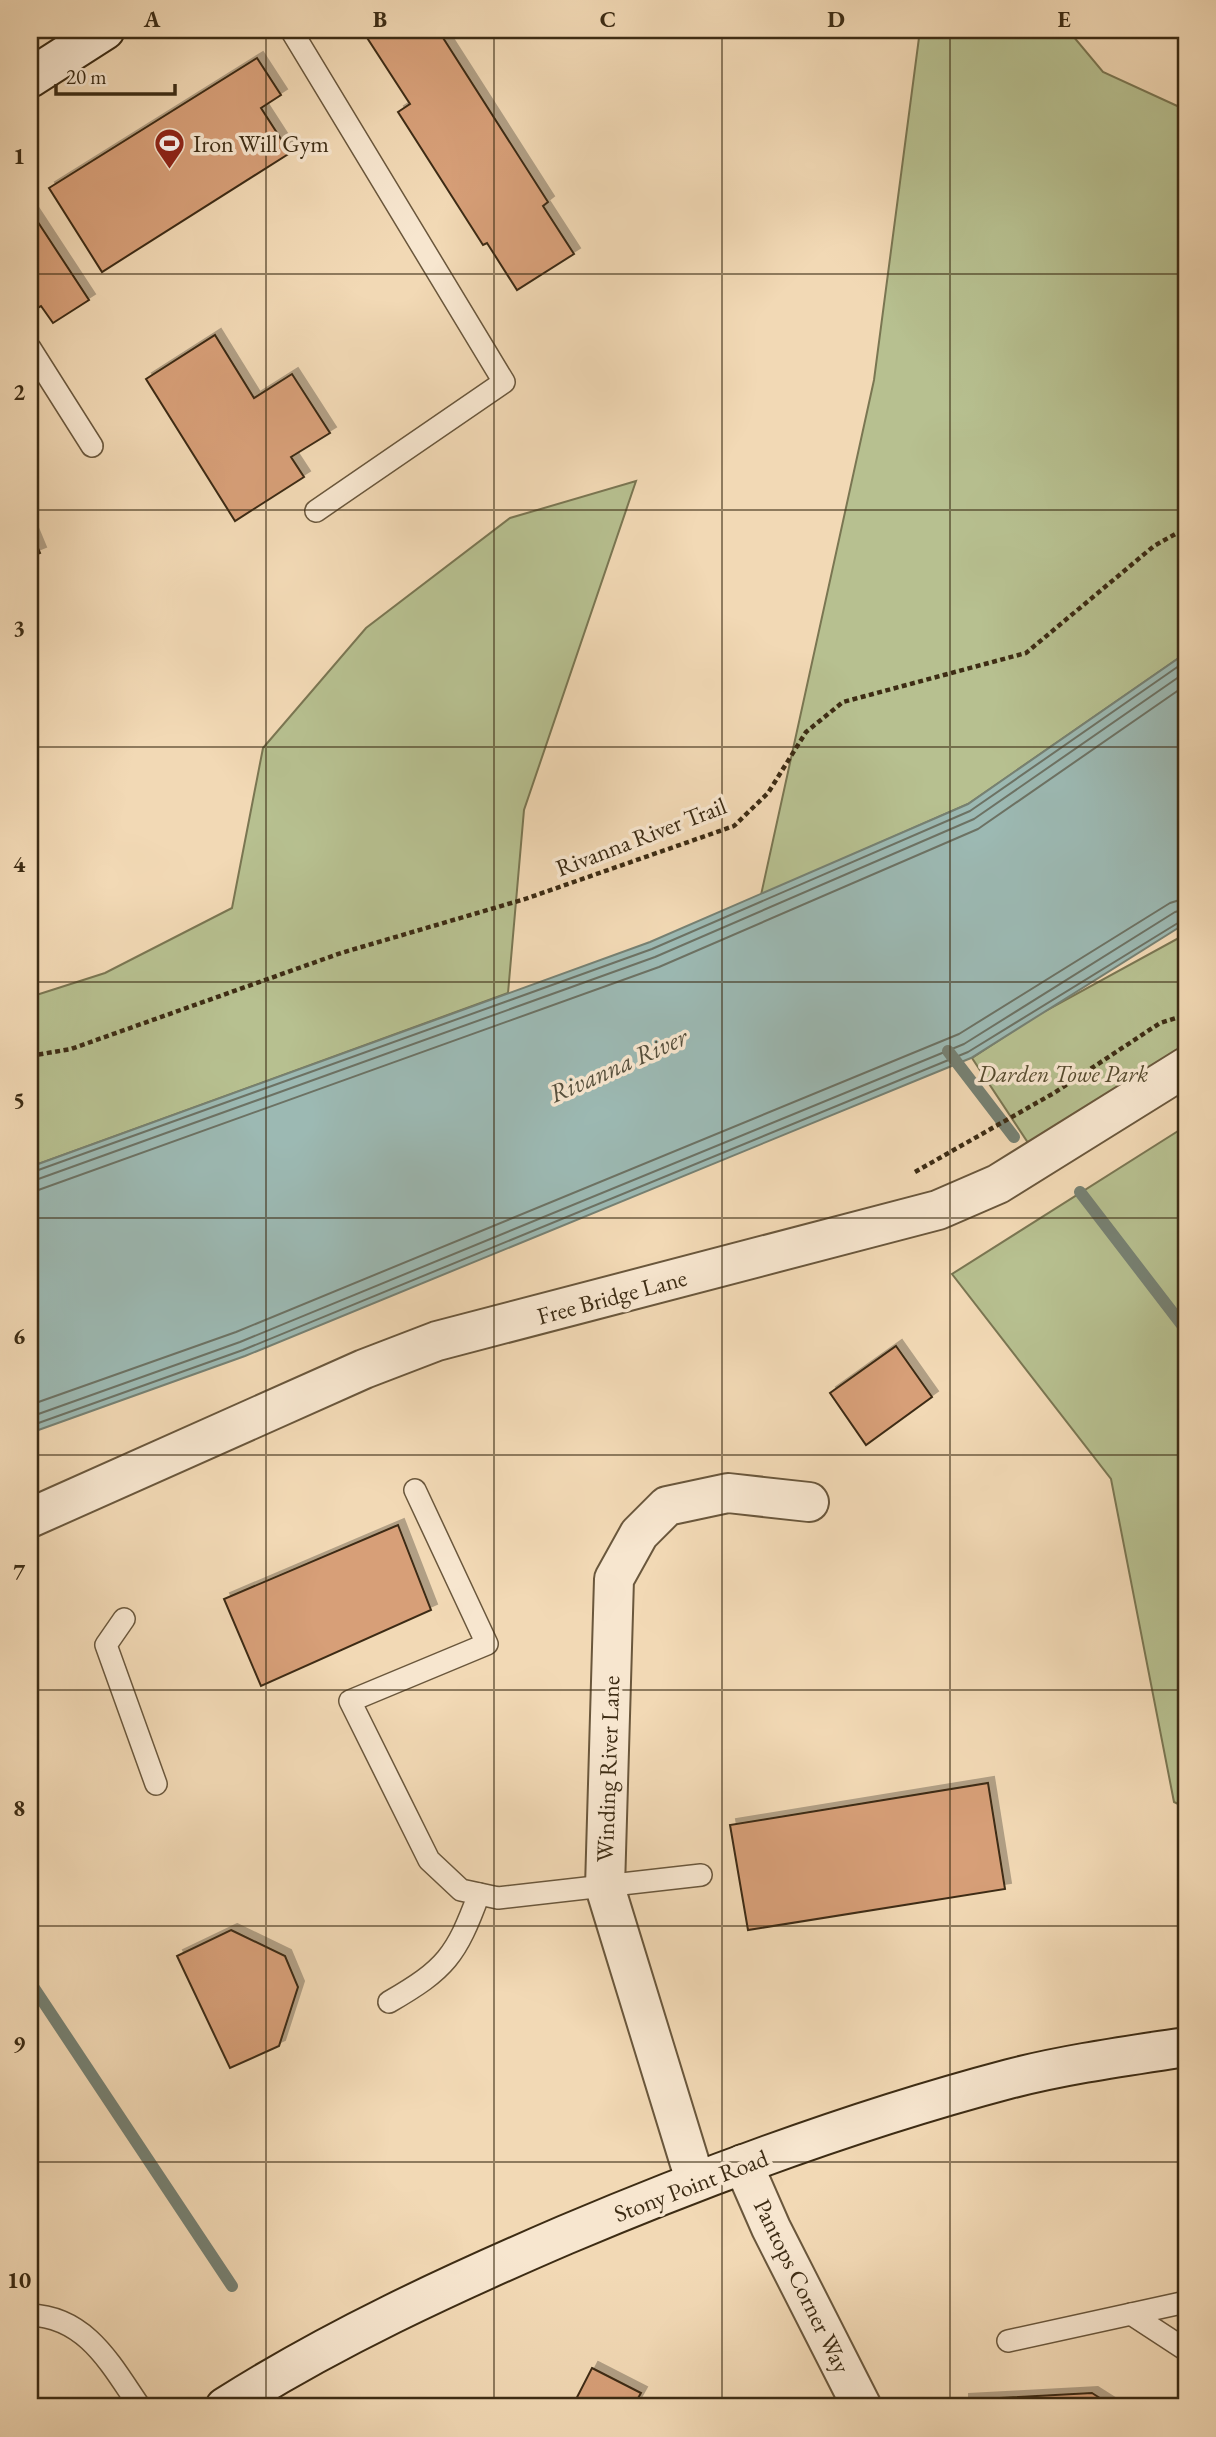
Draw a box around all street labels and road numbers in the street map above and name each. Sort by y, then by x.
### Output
street label: Rivanna River Trail [551,790,731,883]
street label: Free Bridge Lane [534,1262,690,1331]
street label: Winding River Lane [589,1675,626,1863]
street label: Stony Point Road [609,2142,773,2229]
street label: Pantops Corner Way [747,2194,858,2378]

